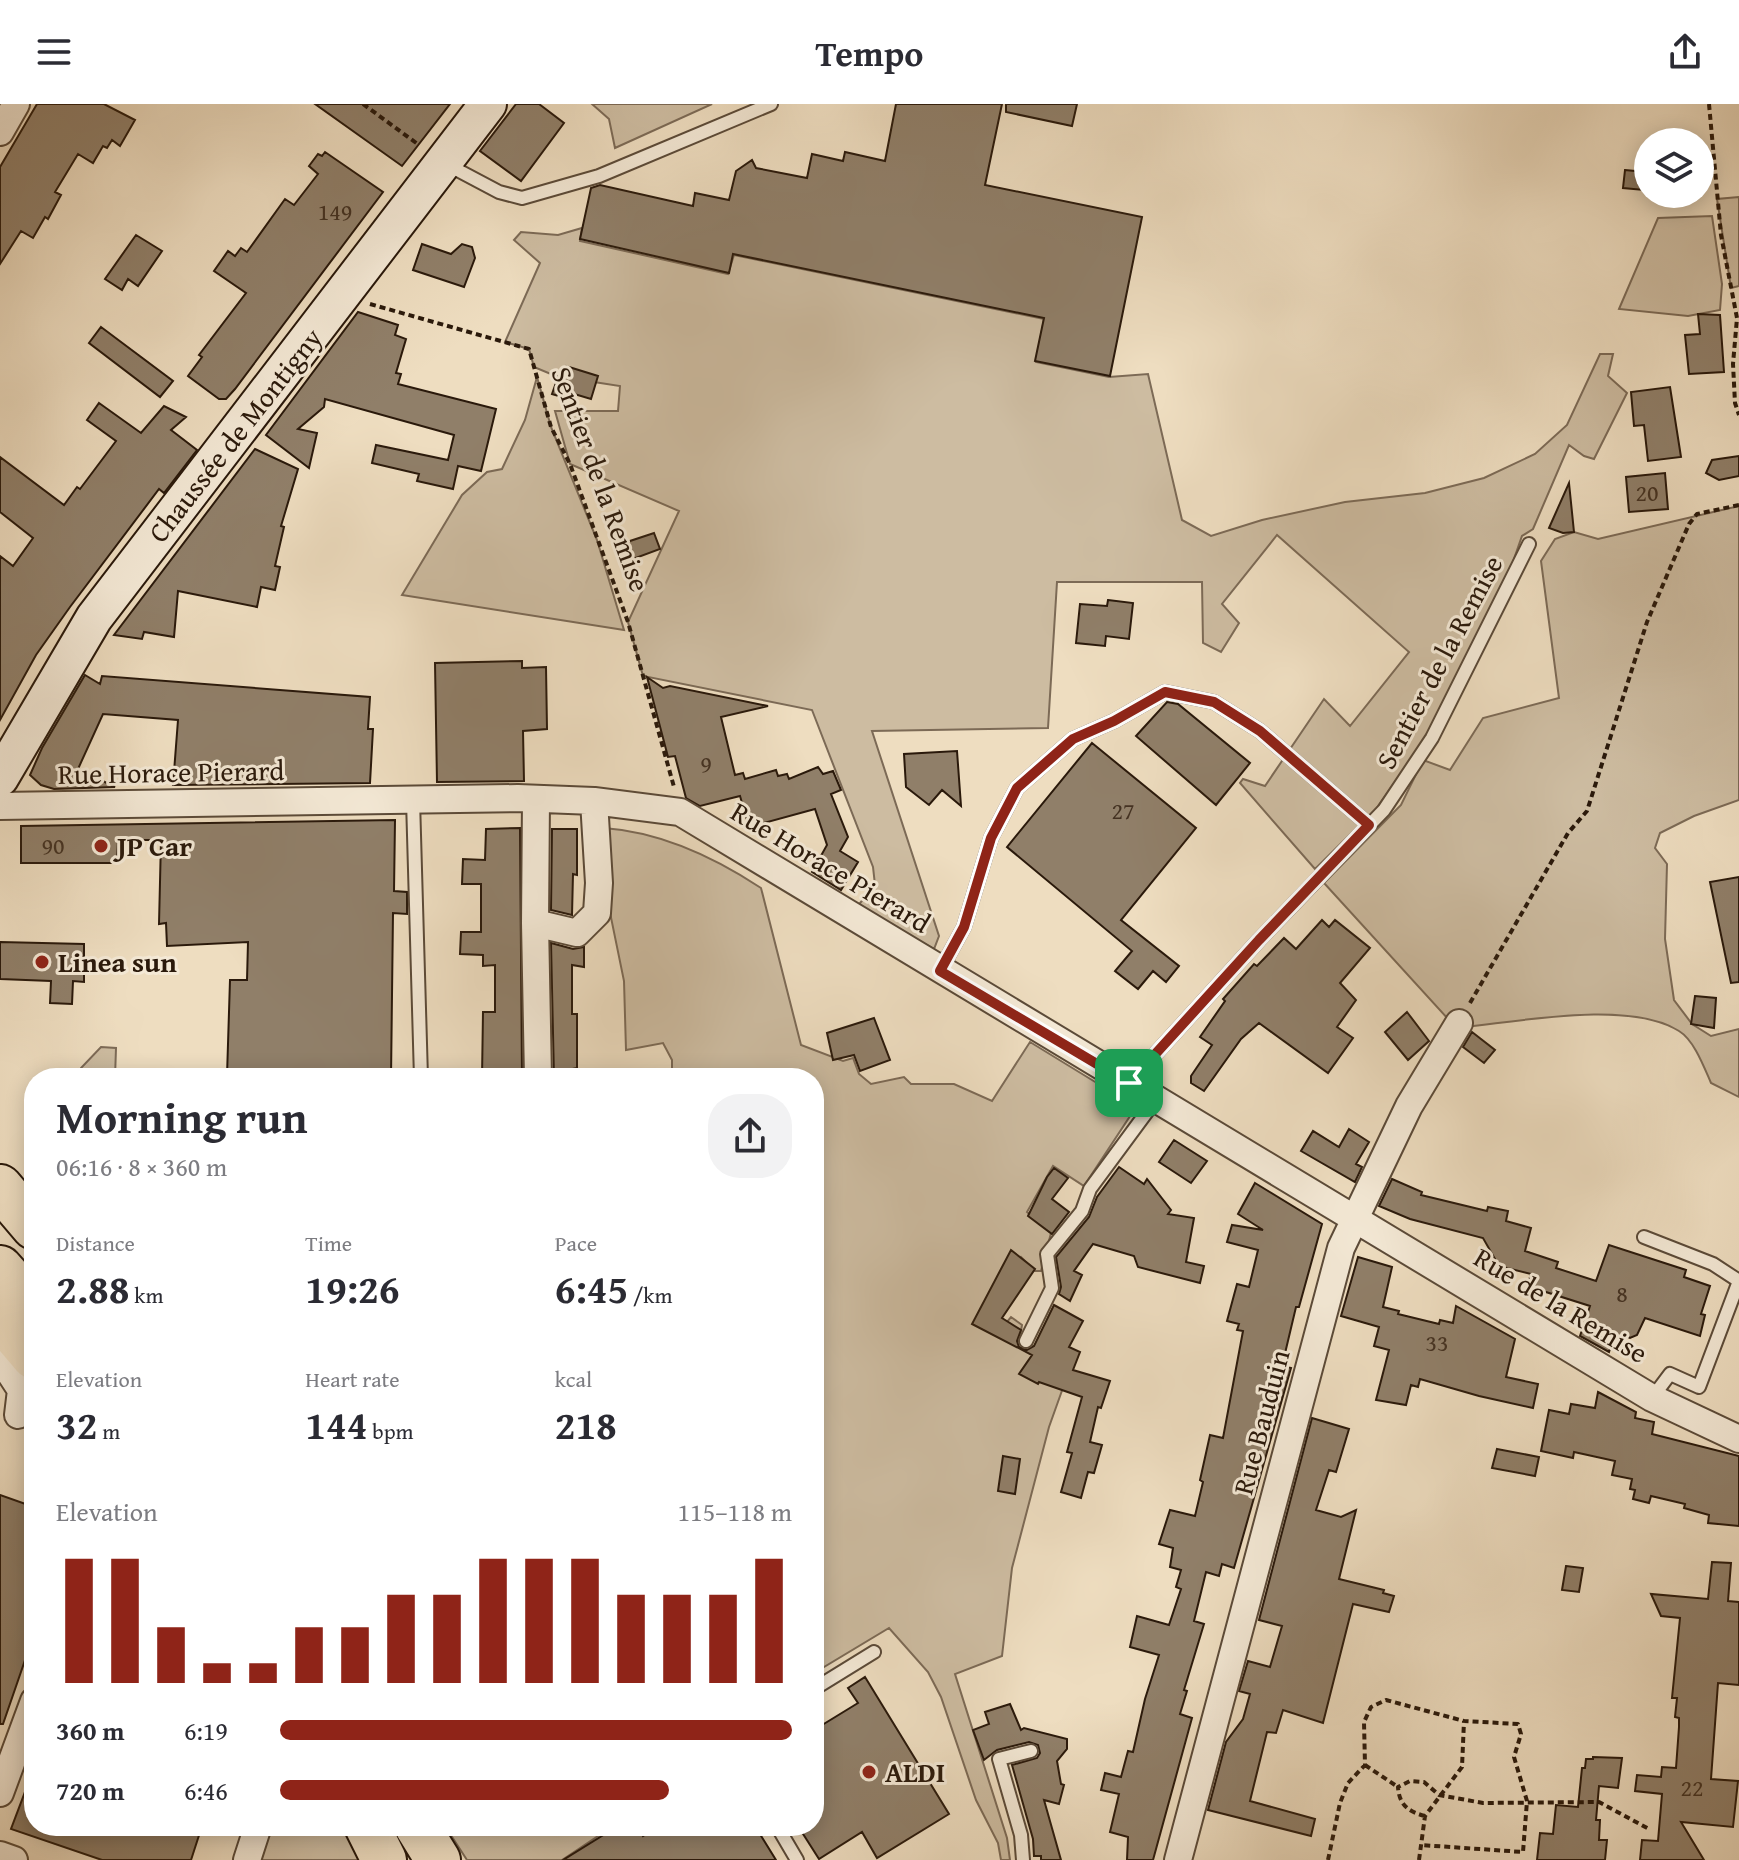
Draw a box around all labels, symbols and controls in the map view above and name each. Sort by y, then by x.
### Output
text: Tempo [816,26,924,79]
icon: menu [32,30,76,74]
icon: share [1663,30,1707,74]
map controls [1634,128,1714,208]
button: layers [1634,128,1714,208]
house number: 149 [318,194,352,229]
street label: Chaussée de Montigny [138,319,332,551]
street label: Sentier de la Remise [542,361,661,597]
house number: 20 [1635,475,1659,510]
street label: Sentier de la Remise [1365,548,1512,776]
house number: 9 [700,746,712,781]
street label: Rue Horace Pierard [57,749,285,794]
street label: Rue Horace Pierard [724,791,939,942]
house number: 27 [1111,793,1135,828]
place label: JP Car [113,825,192,866]
house number: 90 [41,828,65,863]
marker: JP Car [92,837,110,855]
place label: Linea sun [58,941,177,982]
marker: Linea sun [33,953,51,971]
pin [1095,1049,1163,1117]
icon: arrive [1107,1061,1151,1105]
text: Morning run [56,1085,307,1149]
button: share [708,1094,792,1178]
text: 06:16 · 8 × 360 m [56,1147,227,1186]
text: Distance [56,1227,135,1259]
text: Time [305,1227,352,1259]
text: Pace [555,1227,597,1259]
street label: Rue de la Remise [1467,1236,1656,1373]
text: 2.88 [56,1259,129,1318]
text: 19:26 [305,1259,400,1318]
text: 6:45 [555,1259,628,1318]
house number: 8 [1616,1276,1628,1311]
text: km [129,1279,163,1311]
text: /km [628,1279,673,1311]
house number: 33 [1425,1325,1449,1360]
street label: Rue Bauduin [1221,1345,1300,1499]
text: Elevation [56,1363,142,1395]
text: Heart rate [305,1363,400,1395]
text: kcal [555,1363,592,1395]
text: 32 [56,1395,97,1454]
text: 144 [305,1395,368,1454]
text: 218 [555,1395,617,1454]
text: m [97,1415,120,1447]
text: bpm [368,1415,414,1447]
text: Elevation [56,1492,158,1531]
text: 115–118 m [678,1492,792,1531]
text: 360 m [56,1711,124,1750]
text: 6:19 [184,1711,228,1750]
place label: ALDI [885,1751,945,1792]
marker: ALDI [860,1763,878,1781]
house number: 22 [1680,1770,1704,1805]
text: 720 m [56,1771,124,1810]
text: 6:46 [184,1771,228,1810]

